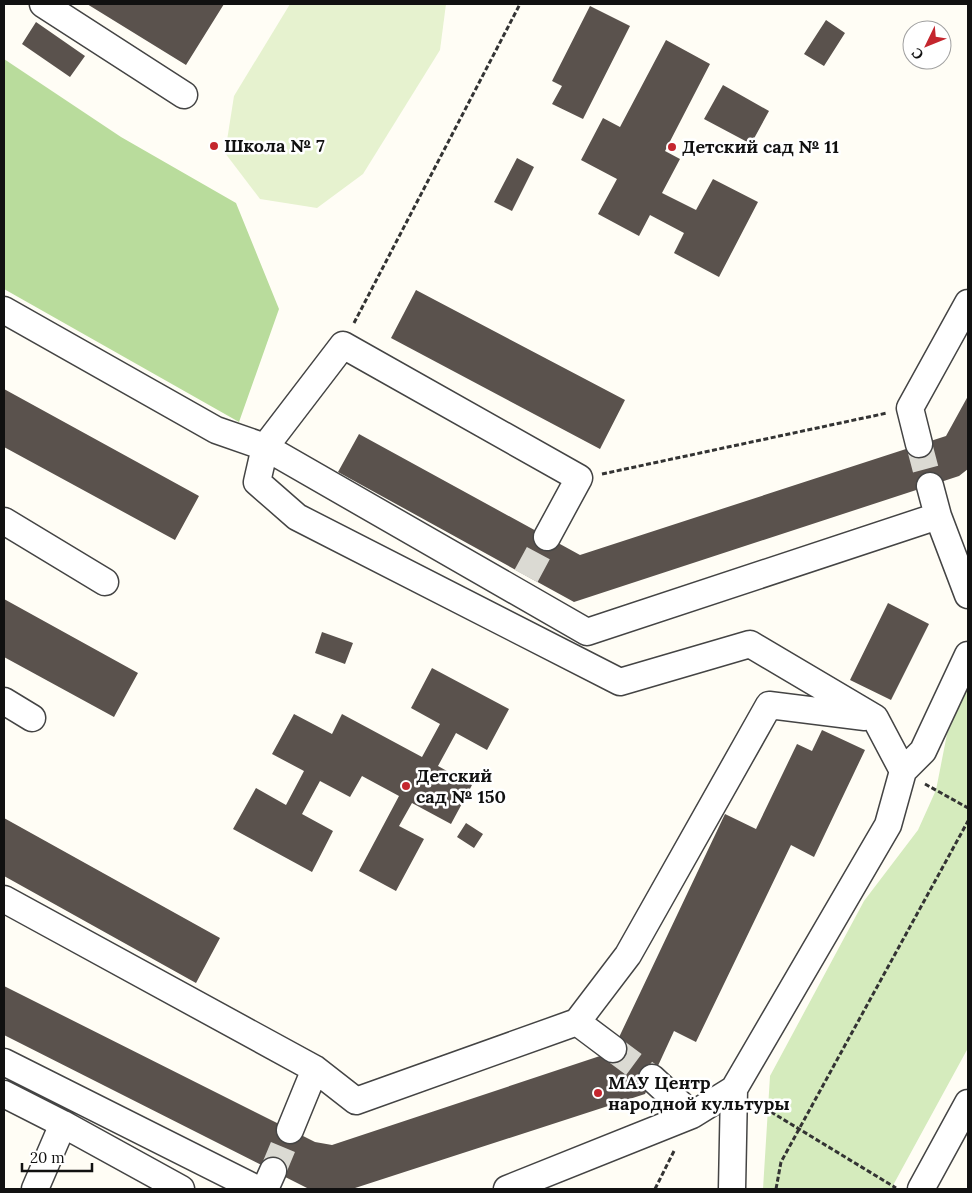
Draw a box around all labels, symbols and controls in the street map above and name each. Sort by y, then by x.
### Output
north arrow [902,20,952,70]
text: С [907,44,927,64]
place label: Школа № 7 [224,134,325,157]
place label: Детский сад № 11 [682,135,839,158]
marker: Школа № 7 [208,140,220,152]
marker: Детский сад № 11 [666,141,678,153]
place label: Детский сад № 150 [416,764,506,808]
marker: Детский сад № 150 [400,780,412,792]
place label: МАУ Центр народной культуры [608,1071,790,1115]
marker: МАУ Центр народной культуры [592,1087,604,1099]
scale bar [22,1140,92,1172]
text: 20 m [30,1148,65,1167]

